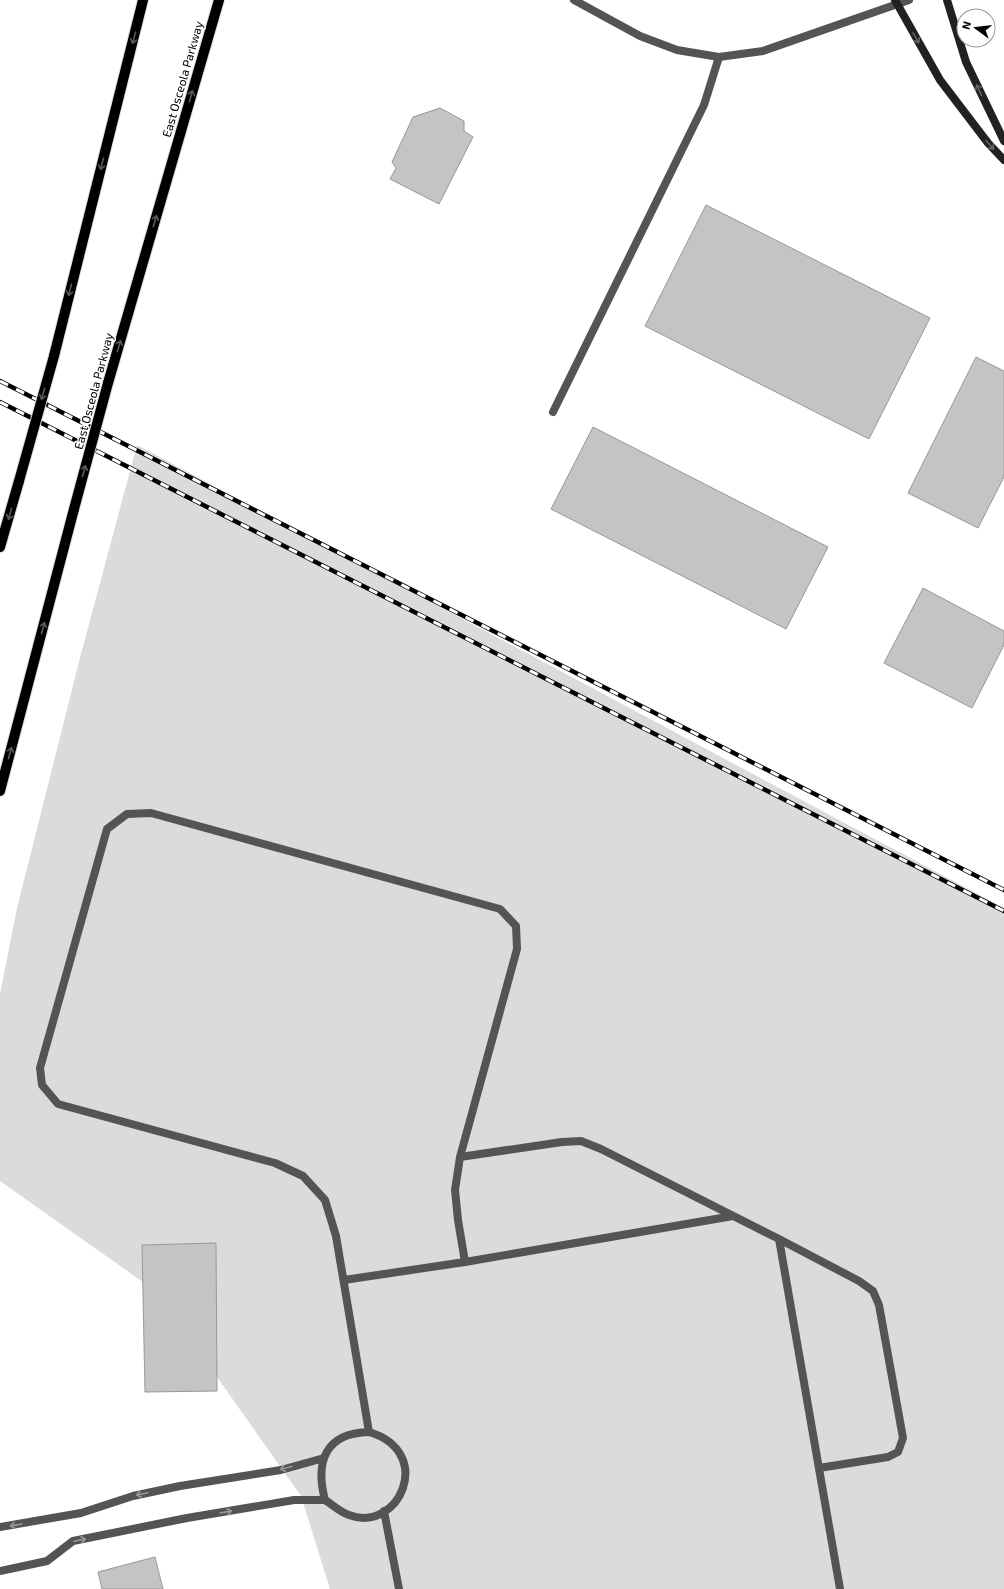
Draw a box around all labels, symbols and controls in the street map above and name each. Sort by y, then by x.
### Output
north arrow [956,8,996,48]
street label: East Osceola Parkway [159,19,205,139]
text: N [959,20,973,31]
one-way arrow [129,31,137,44]
one-way arrow [913,32,921,44]
one-way arrow [975,84,982,96]
one-way arrow [188,90,195,103]
one-way arrow [985,140,994,150]
one-way arrow [98,157,105,170]
one-way arrow [152,214,159,227]
one-way arrow [66,283,73,296]
street label: East Osceola Parkway [71,331,115,451]
one-way arrow [116,339,123,352]
one-way arrow [39,387,46,400]
one-way arrow [81,465,89,478]
one-way arrow [6,507,13,520]
one-way arrow [40,621,47,634]
one-way arrow [7,747,14,760]
one-way arrow [280,1465,293,1473]
one-way arrow [136,1490,149,1498]
one-way arrow [219,1508,232,1516]
one-way arrow [10,1521,23,1529]
one-way arrow [73,1535,86,1543]

